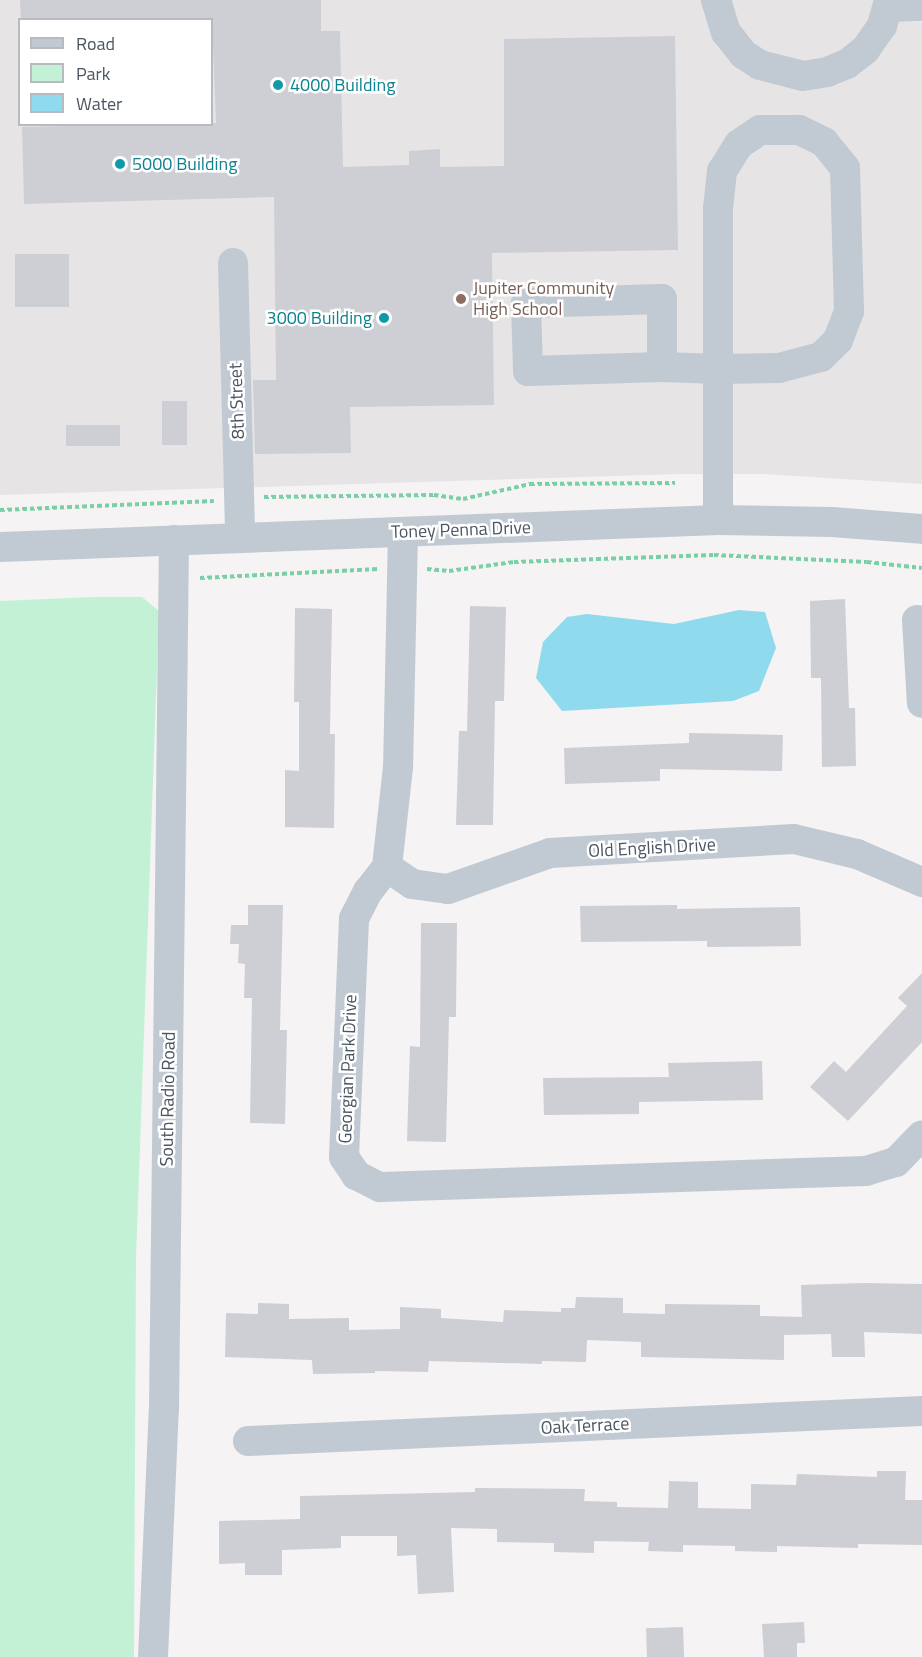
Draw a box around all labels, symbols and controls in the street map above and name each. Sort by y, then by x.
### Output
legend [18,18,213,126]
text: Road [76,30,115,57]
text: Park [76,60,110,87]
place label: 4000 Building [290,74,395,96]
marker: 4000 Building [271,78,285,92]
text: Water [76,90,122,117]
place label: 5000 Building [132,153,237,175]
marker: 5000 Building [113,157,127,171]
place label: Jupiter Community High School [473,278,614,320]
marker: Jupiter Community High School [454,292,468,306]
place label: 3000 Building [267,307,372,329]
marker: 3000 Building [377,311,391,325]
street label: 8th Street [225,362,249,440]
street label: Toney Penna Drive [391,517,531,543]
street label: Old English Drive [588,834,716,862]
street label: Georgian Park Drive [335,994,361,1144]
street label: South Radio Road [156,1031,180,1167]
street label: Oak Terrace [540,1413,630,1439]

